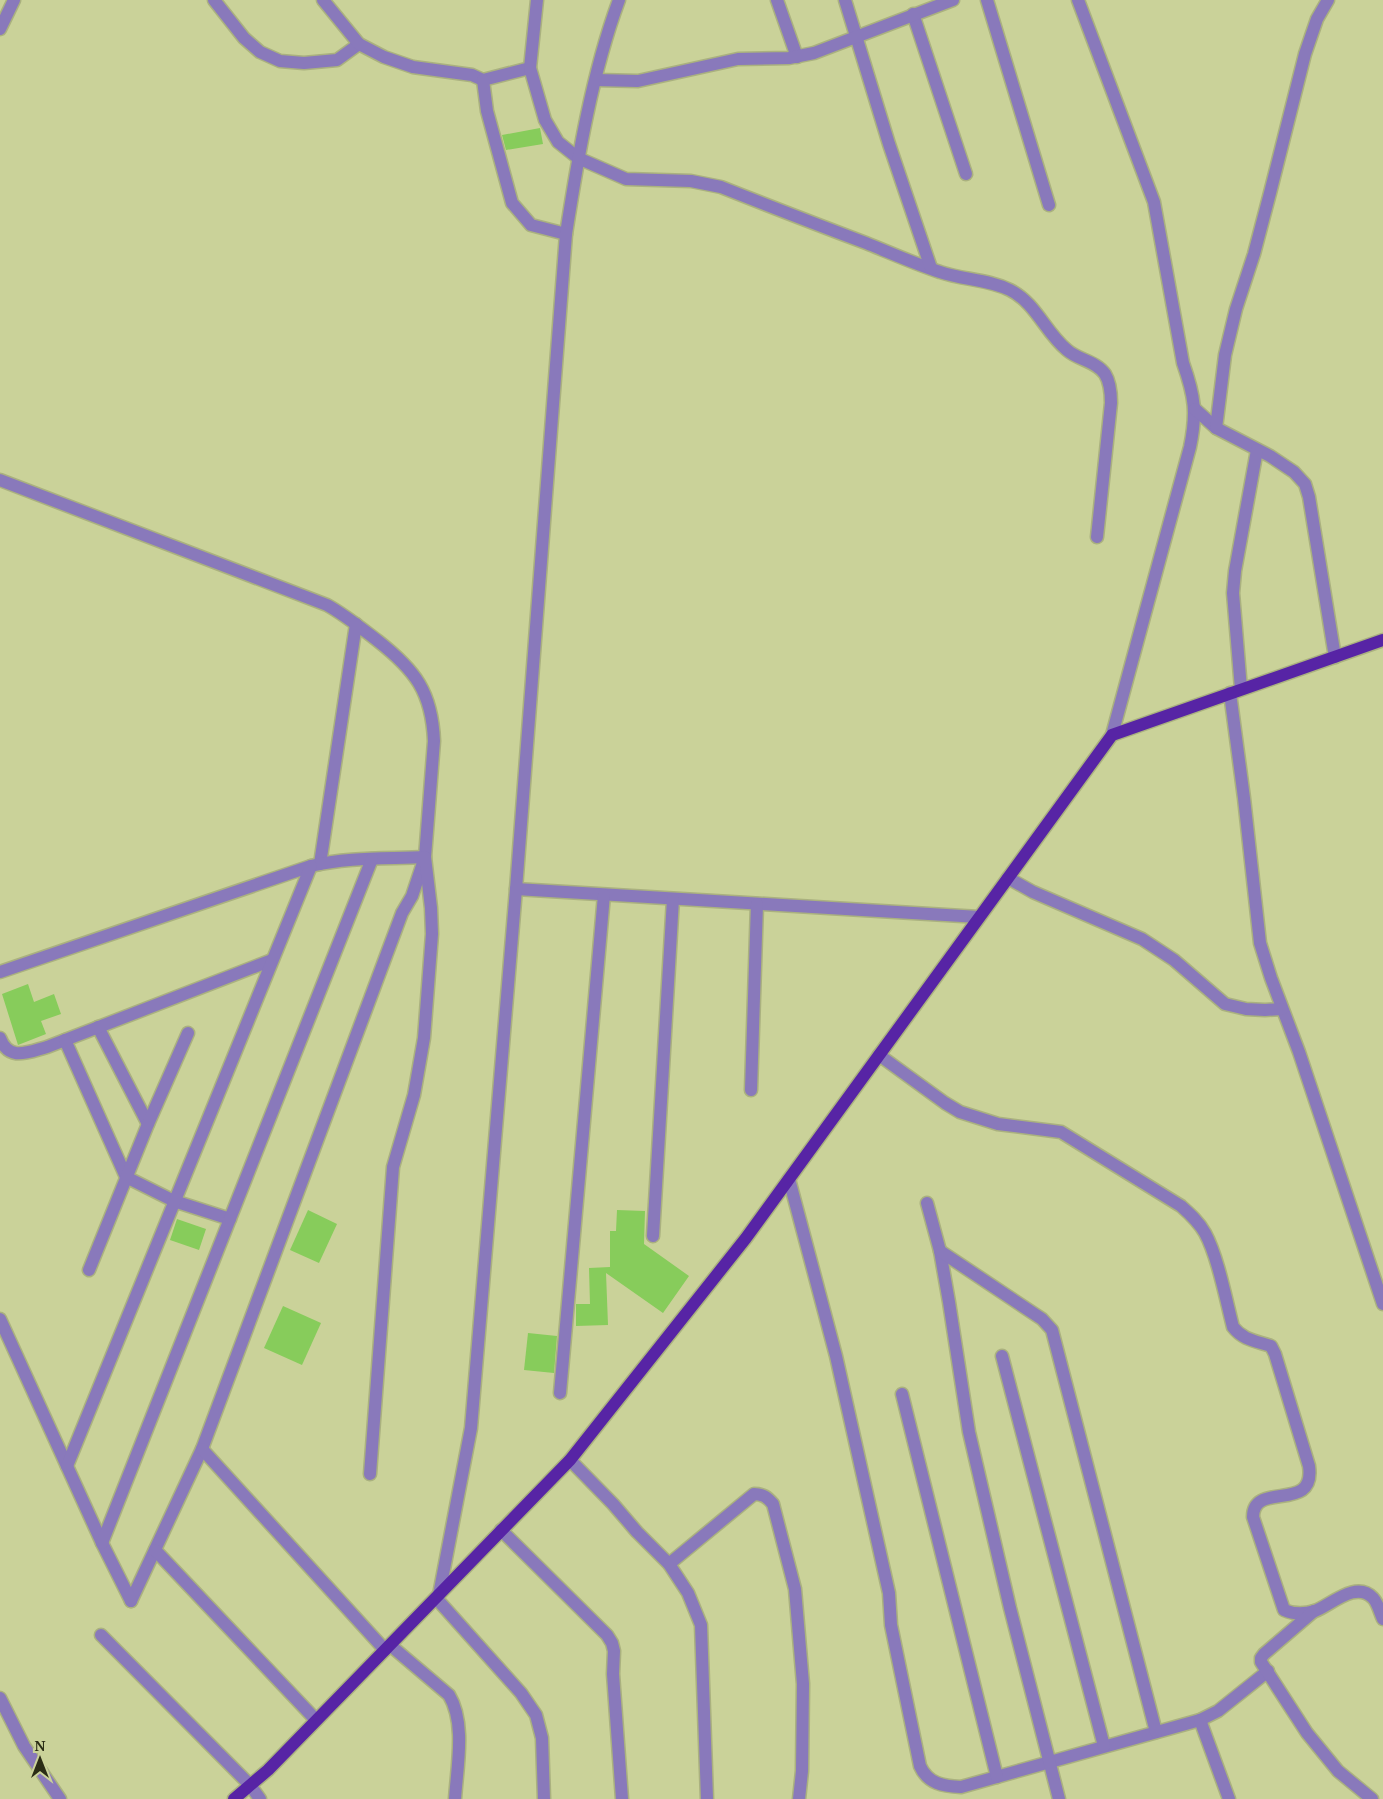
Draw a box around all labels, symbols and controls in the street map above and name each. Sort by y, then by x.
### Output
north arrow [15,1734,65,1784]
text: N [34,1736,46,1755]

